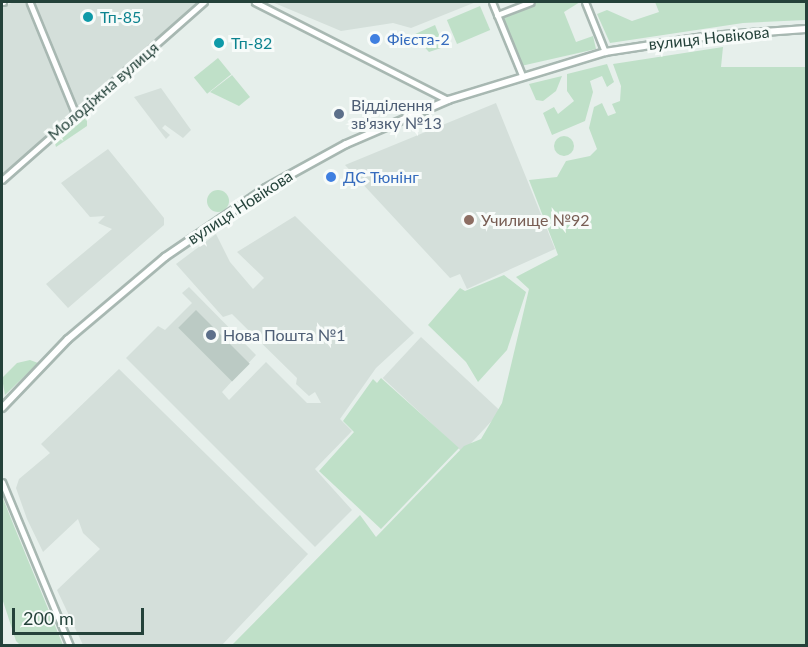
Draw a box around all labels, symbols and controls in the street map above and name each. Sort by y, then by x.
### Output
place label: Тп-85 [100,7,141,27]
marker: Тп-85 [81,10,95,24]
street label: вулиця Новікова [648,22,770,54]
place label: Фiєста-2 [387,29,450,49]
marker: Фiєста-2 [368,32,382,46]
place label: Тп-82 [231,33,272,53]
marker: Тп-82 [212,36,226,50]
street label: Молодіжна вулиця [44,38,162,144]
place label: Відділення зв'язку №13 [351,95,442,133]
marker: Відділення зв'язку №13 [332,107,346,121]
street label: вулиця Новікова [184,166,296,248]
place label: ДС Тюнінг [343,167,419,187]
marker: ДС Тюнінг [324,170,338,184]
place label: Училище №92 [481,210,590,230]
marker: Училище №92 [462,213,476,227]
place label: Нова Пошта №1 [223,325,346,345]
marker: Нова Пошта №1 [204,328,218,342]
scale bar [15,596,147,634]
text: 200 m [23,607,74,629]

